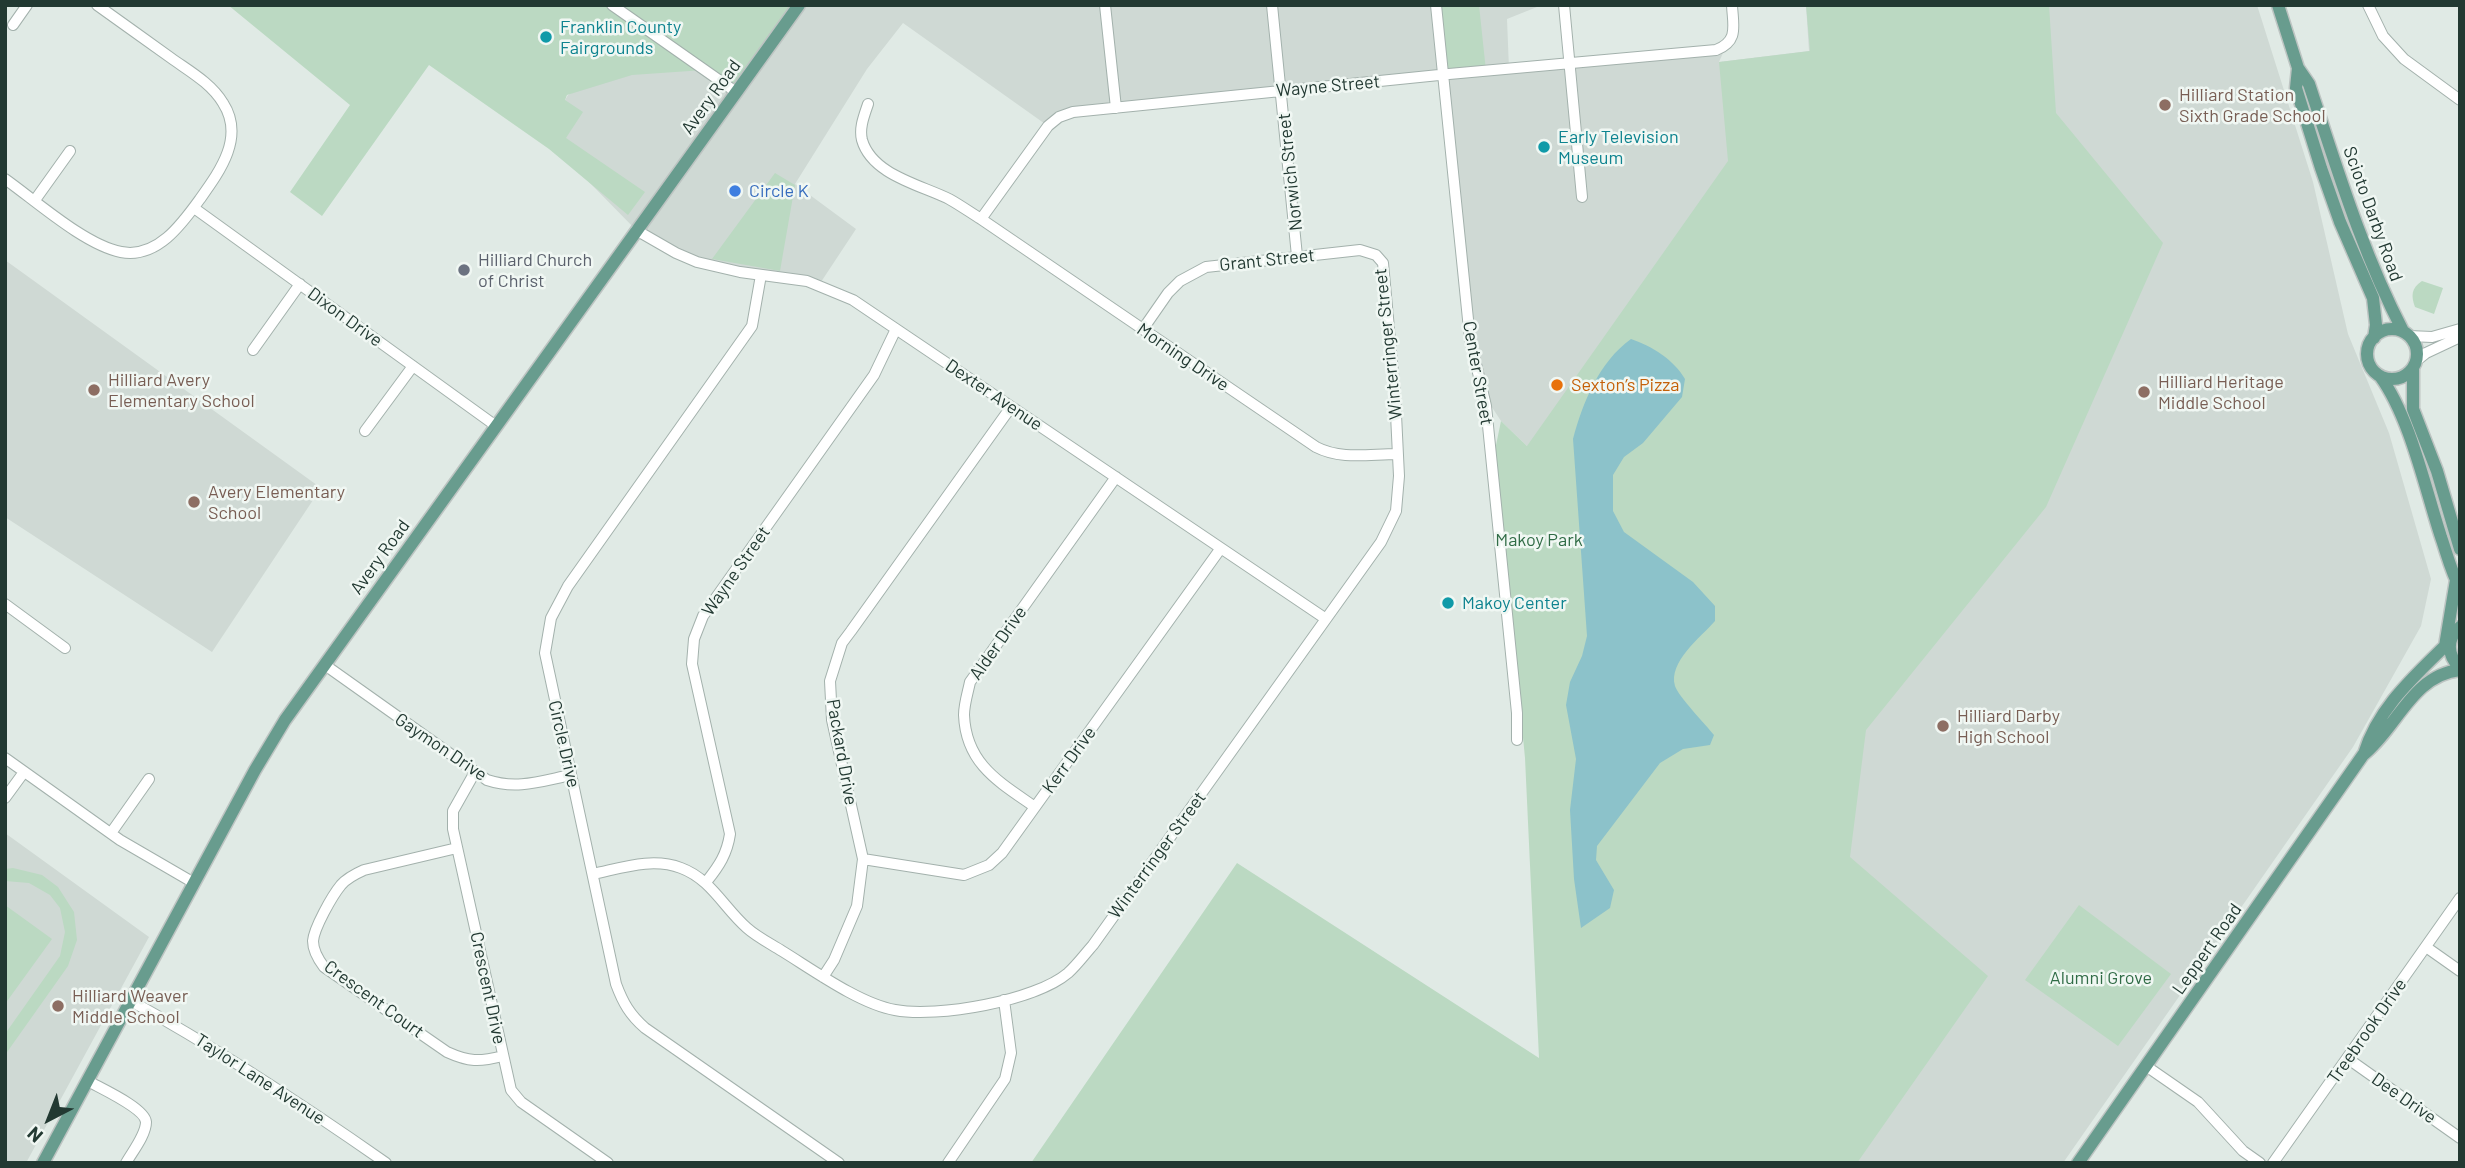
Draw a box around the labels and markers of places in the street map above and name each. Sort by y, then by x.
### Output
place label: Franklin County Fairgrounds [560,16,681,58]
marker: Franklin County Fairgrounds [538,29,554,45]
place label: Hilliard Station Sixth Grade School [2179,84,2326,126]
marker: Hilliard Station Sixth Grade School [2157,97,2173,113]
place label: Early Television Museum [1558,126,1679,168]
marker: Early Television Museum [1536,139,1552,155]
place label: Circle K [749,180,809,202]
marker: Circle K [727,183,743,199]
place label: Hilliard Church of Christ [478,249,592,292]
marker: Hilliard Church of Christ [456,262,472,278]
place label: Hilliard Avery Elementary School [108,369,255,412]
place label: Hilliard Heritage Middle School [2158,371,2284,414]
place label: Sexton’s Pizza [1571,374,1679,396]
marker: Sexton’s Pizza [1549,377,1565,393]
marker: Hilliard Avery Elementary School [86,382,102,398]
marker: Hilliard Heritage Middle School [2136,384,2152,400]
place label: Avery Elementary School [208,481,345,524]
marker: Avery Elementary School [186,494,202,510]
place label: Makoy Center [1462,592,1567,614]
marker: Makoy Center [1440,595,1456,611]
place label: Hilliard Darby High School [1957,705,2060,748]
marker: Hilliard Darby High School [1935,718,1951,734]
place label: Hilliard Weaver Middle School [72,985,188,1028]
marker: Hilliard Weaver Middle School [50,998,66,1014]

